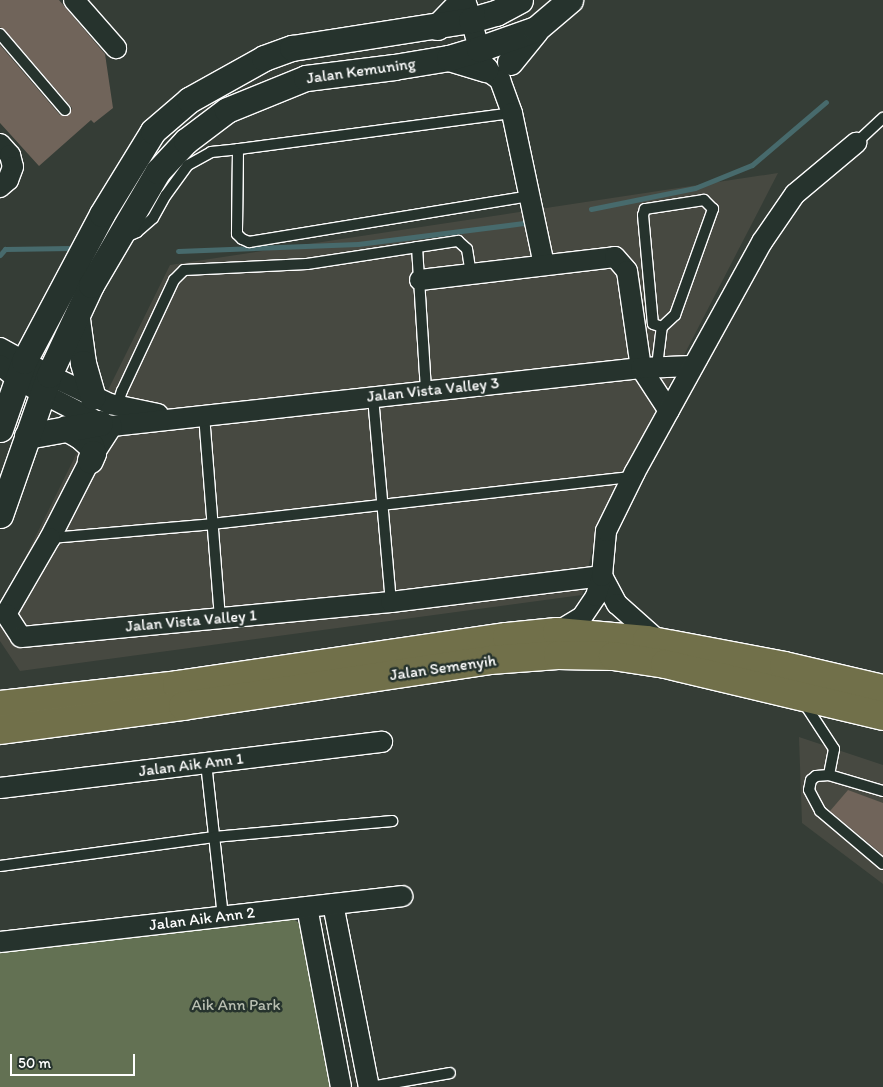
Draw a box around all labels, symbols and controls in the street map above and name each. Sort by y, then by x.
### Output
street label: Jalan Kemuning [305,54,417,88]
street label: Jalan Vista Valley 3 [366,374,500,406]
street label: Jalan Vista Valley 1 [125,606,257,636]
street label: Jalan Semenyih [389,651,497,685]
street label: Jalan Aik Ann 1 [138,749,244,781]
street label: Jalan Aik Ann 2 [148,903,256,935]
park label: Aik Ann Park [191,995,281,1015]
scale bar [12,1044,138,1076]
text: 50 m [18,1054,51,1072]

